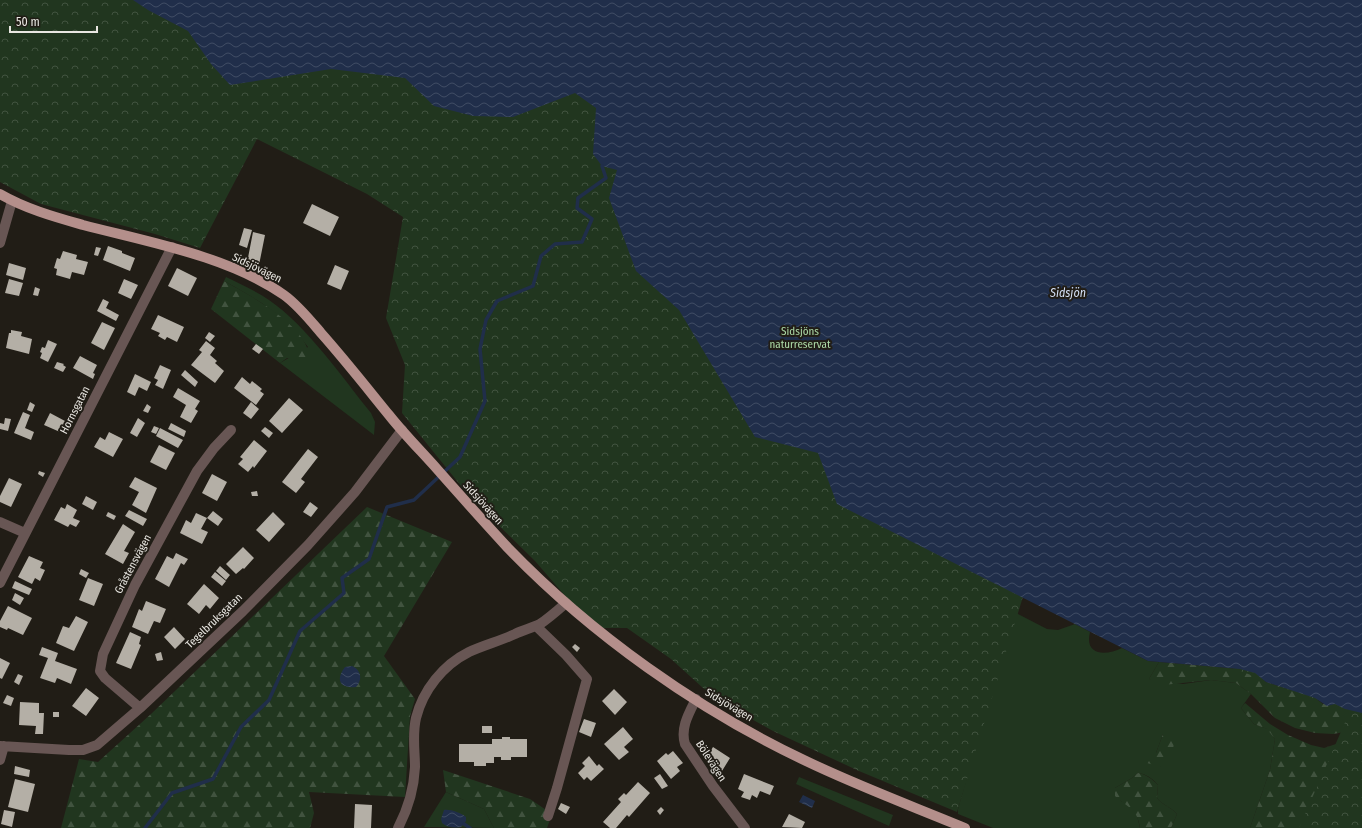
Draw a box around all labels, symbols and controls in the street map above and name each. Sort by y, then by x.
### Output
scale bar [10,8,97,34]
text: 50 m [16,15,40,29]
street label: Sidsjövägen [230,250,284,286]
water label: Sidsjön [1049,286,1086,300]
park label: Sidsjöns naturreservat [769,325,831,351]
street label: Hornsgatan [57,384,93,436]
street label: Sidsjövägen [460,479,506,527]
street label: Gråstensvägen [112,532,154,596]
street label: Tegelbruksgatan [183,591,245,651]
street label: Sidsjövägen [703,686,755,724]
street label: Bölevägen [693,738,729,784]

